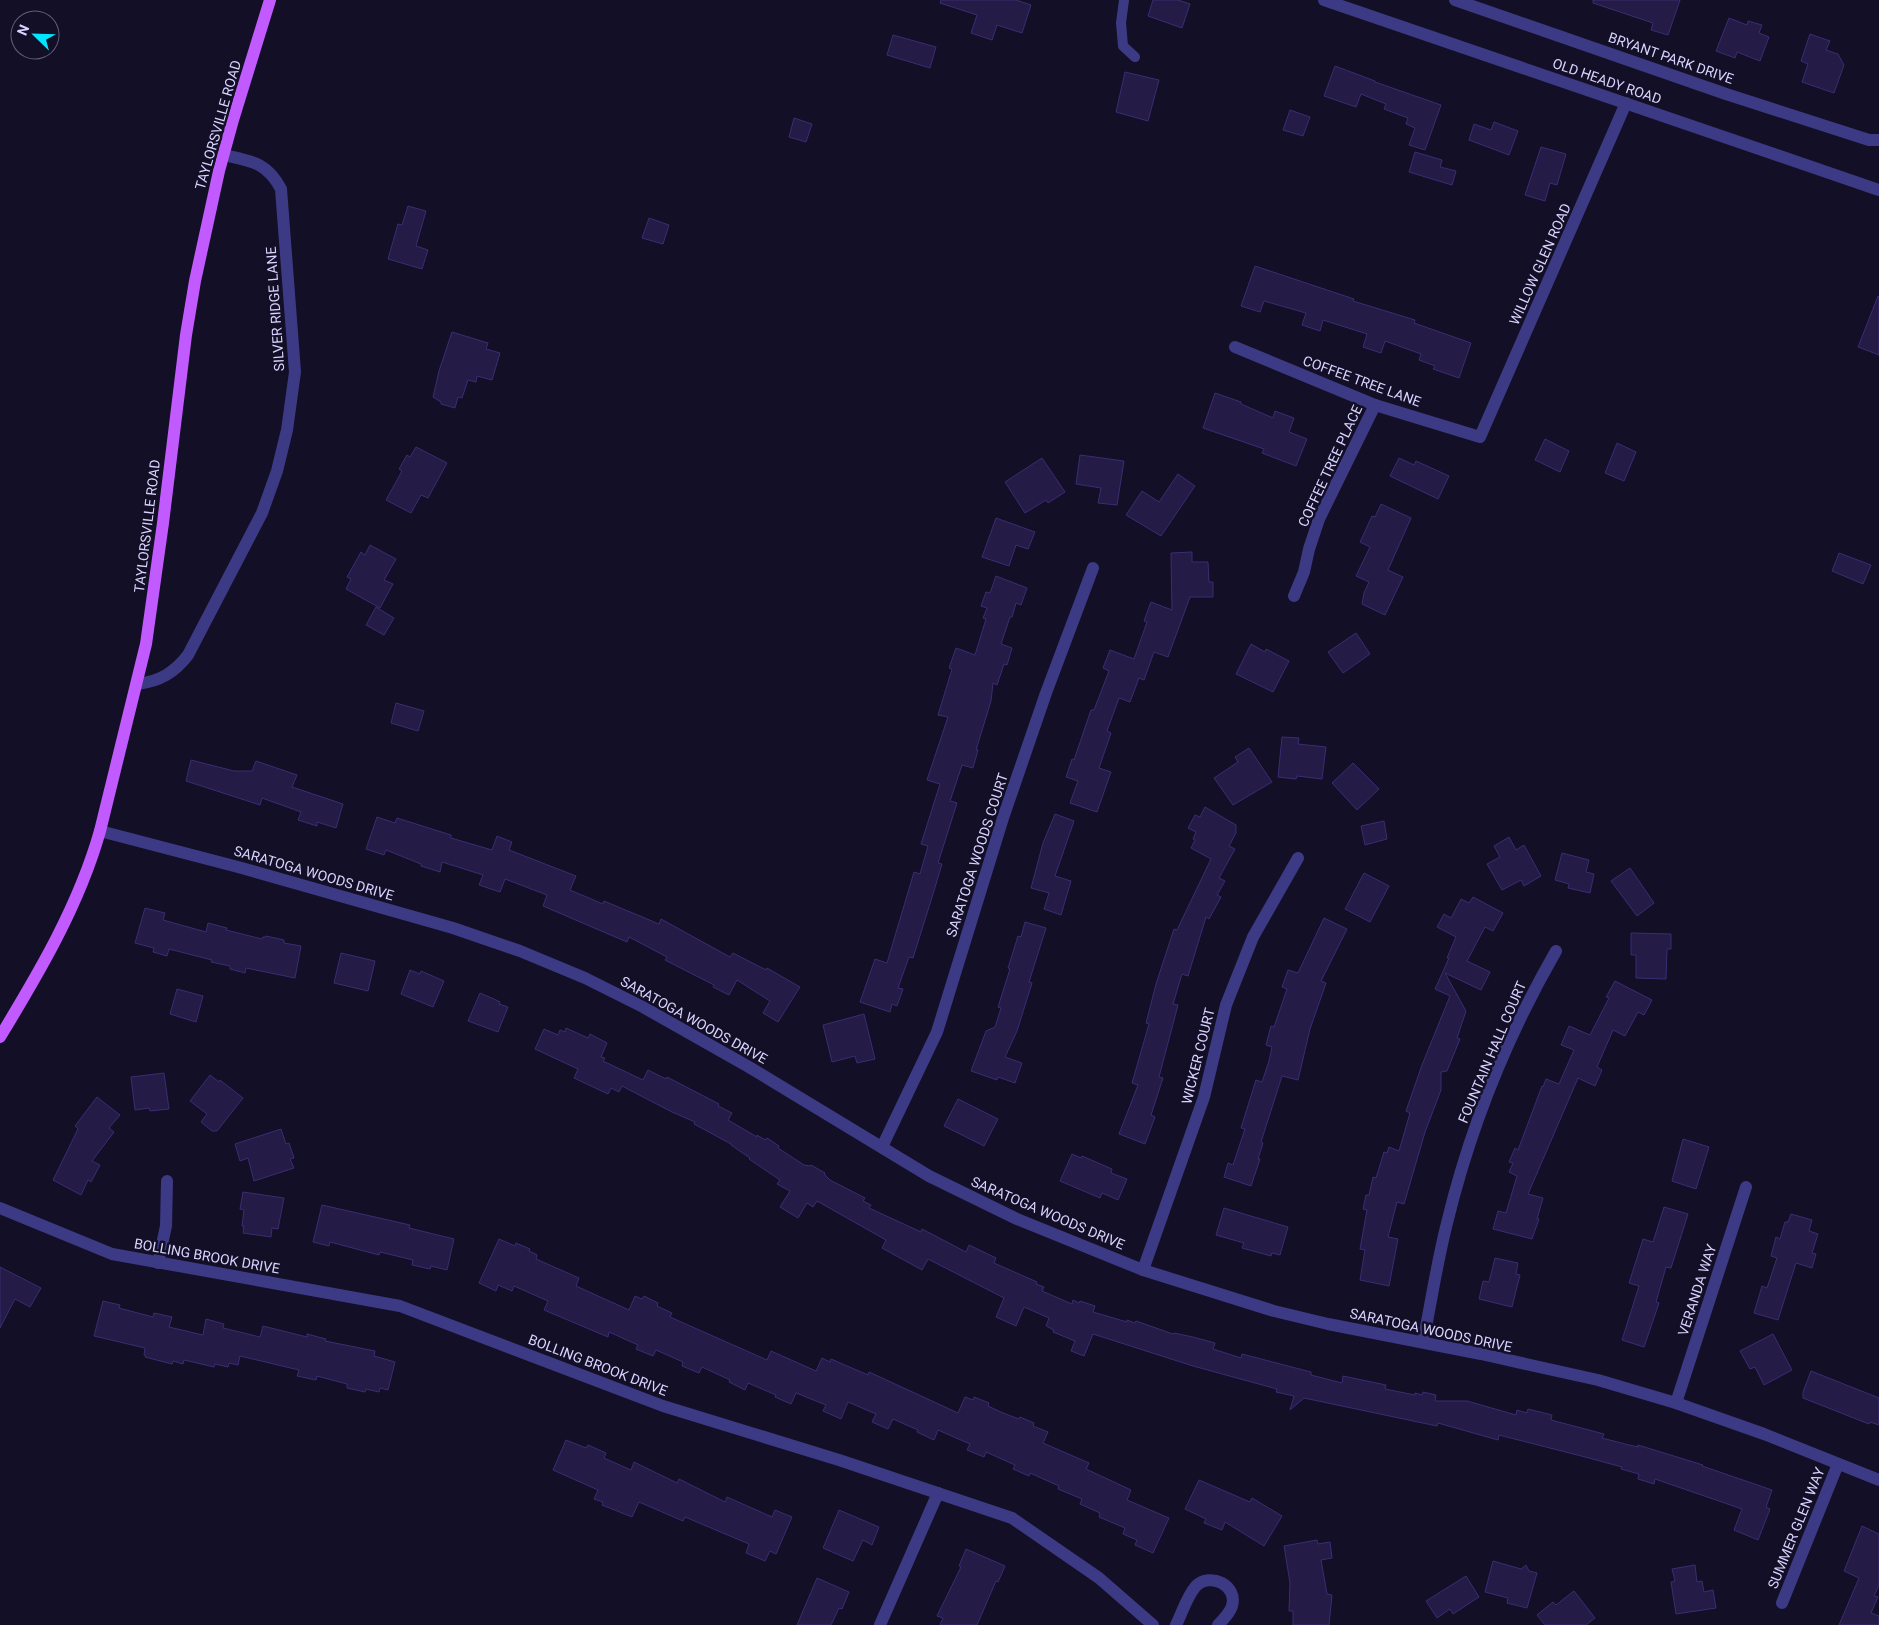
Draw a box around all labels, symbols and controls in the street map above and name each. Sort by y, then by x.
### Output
north arrow [10,10,60,60]
text: N [14,22,32,38]
street label: BRYANT PARK DRIVE [1606,29,1736,87]
street label: OLD HEADY ROAD [1550,55,1664,107]
street label: TAYLORSVILLE ROAD [192,58,244,192]
street label: WILLOW GLEN ROAD [1506,201,1574,327]
street label: SILVER RIDGE LANE [263,246,287,372]
street label: COFFEE TREE LANE [1301,352,1423,410]
street label: COFFEE TREE PLACE [1295,403,1365,529]
street label: TAYLORSVILLE ROAD [131,459,163,593]
street label: SARATOGA WOODS COURT [943,771,1011,939]
street label: SARATOGA WOODS DRIVE [232,843,396,903]
street label: SARATOGA WOODS DRIVE [618,973,770,1067]
street label: FOUNTAIN HALL COURT [1455,978,1529,1125]
street label: WICKER COURT [1178,1006,1218,1106]
street label: SARATOGA WOODS DRIVE [969,1173,1127,1253]
street label: BOLLING BROOK DRIVE [133,1235,281,1277]
street label: VERANDA WAY [1675,1242,1720,1338]
street label: SARATOGA WOODS DRIVE [1348,1305,1514,1355]
street label: BOLLING BROOK DRIVE [526,1331,670,1399]
street label: SUMMER GLEN WAY [1764,1464,1828,1591]

